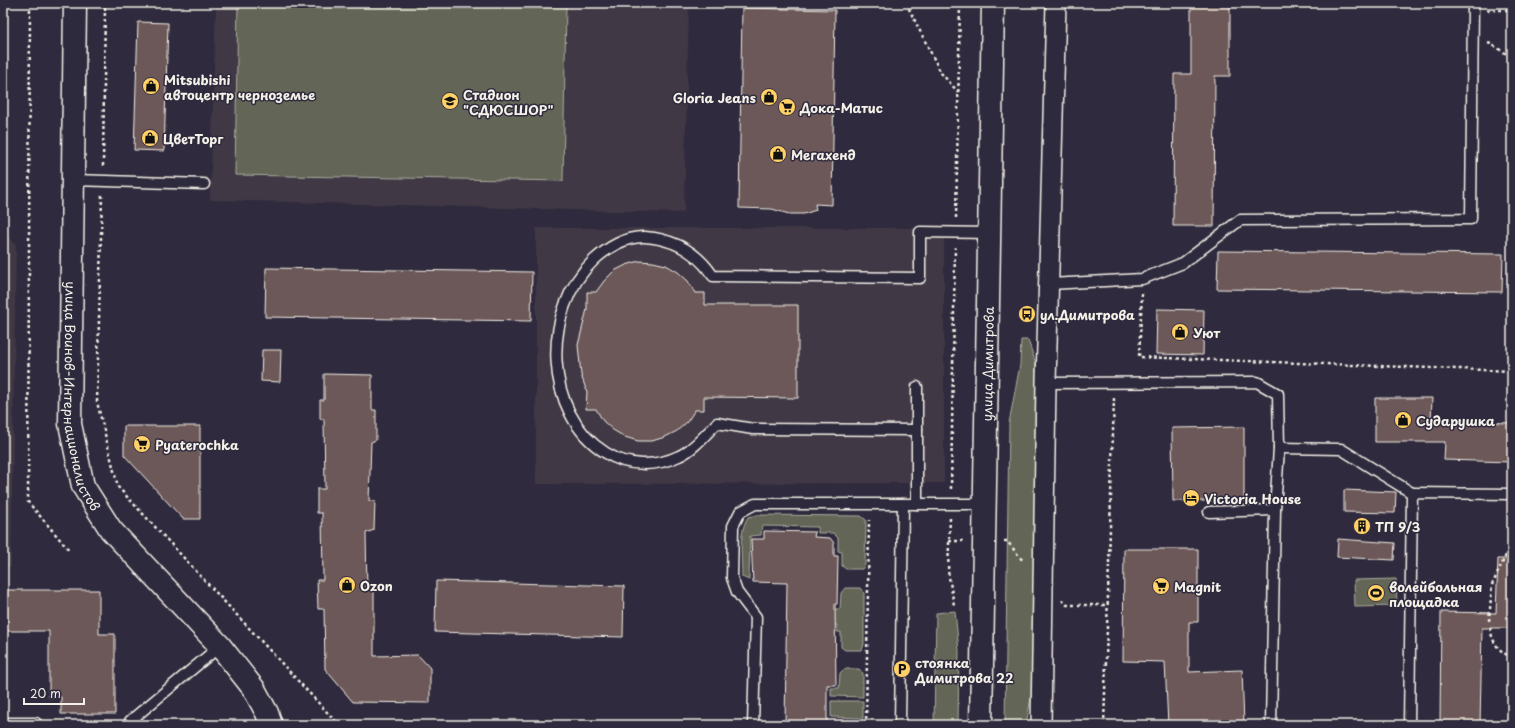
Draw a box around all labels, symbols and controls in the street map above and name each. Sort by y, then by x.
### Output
place label: Mitsubishi автоцентр черноземье [164,70,315,104]
shop icon: Mitsubishi автоцентр черноземье [141,76,161,96]
place label: Стадион "СДЮСШОР" [463,85,553,119]
shop icon: Gloria Jeans [759,87,779,107]
place label: Gloria Jeans [673,88,756,107]
school or university icon: Стадион "СДЮСШОР" [440,91,460,111]
supermarket icon: Дока-Матис [777,97,797,117]
place label: Дока-Матис [799,98,883,117]
shop icon: ЦветТорг [140,128,160,148]
place label: ЦветТорг [163,129,224,148]
shop icon: Мегахенд [768,144,788,164]
place label: Мегахенд [791,145,856,164]
street label: улица Воинов-Интернационалистов [60,281,106,514]
bus stop icon: ул.Димитрова [1017,304,1037,324]
place label: ул.Димитрова [1040,305,1135,324]
street label: улица Димитрова [977,306,997,422]
shop icon: Уют [1170,322,1190,342]
place label: Уют [1193,323,1220,342]
shop icon: Сударушка [1393,410,1413,430]
place label: Сударушка [1416,411,1495,430]
supermarket icon: Pyaterochka [132,434,152,454]
place label: Pyaterochka [155,435,239,454]
hotel icon: Victoria House [1181,488,1201,508]
place label: Victoria House [1204,489,1301,508]
building icon: ТП 9/3 [1352,516,1372,536]
place label: ТП 9/3 [1375,517,1421,536]
shop icon: Ozon [337,575,357,595]
place label: Ozon [360,576,393,595]
supermarket icon: Magnit [1151,576,1171,596]
place label: Magnit [1174,577,1221,596]
place label: волейбольная площадка [1389,577,1482,611]
sports icon: волейбольная площадка [1366,583,1386,603]
place label: стоянка Димитрова 22 [914,653,1014,687]
parking icon: стоянка Димитрова 22 [892,659,912,679]
scale bar [24,680,84,706]
text: 20 m [30,684,61,702]

